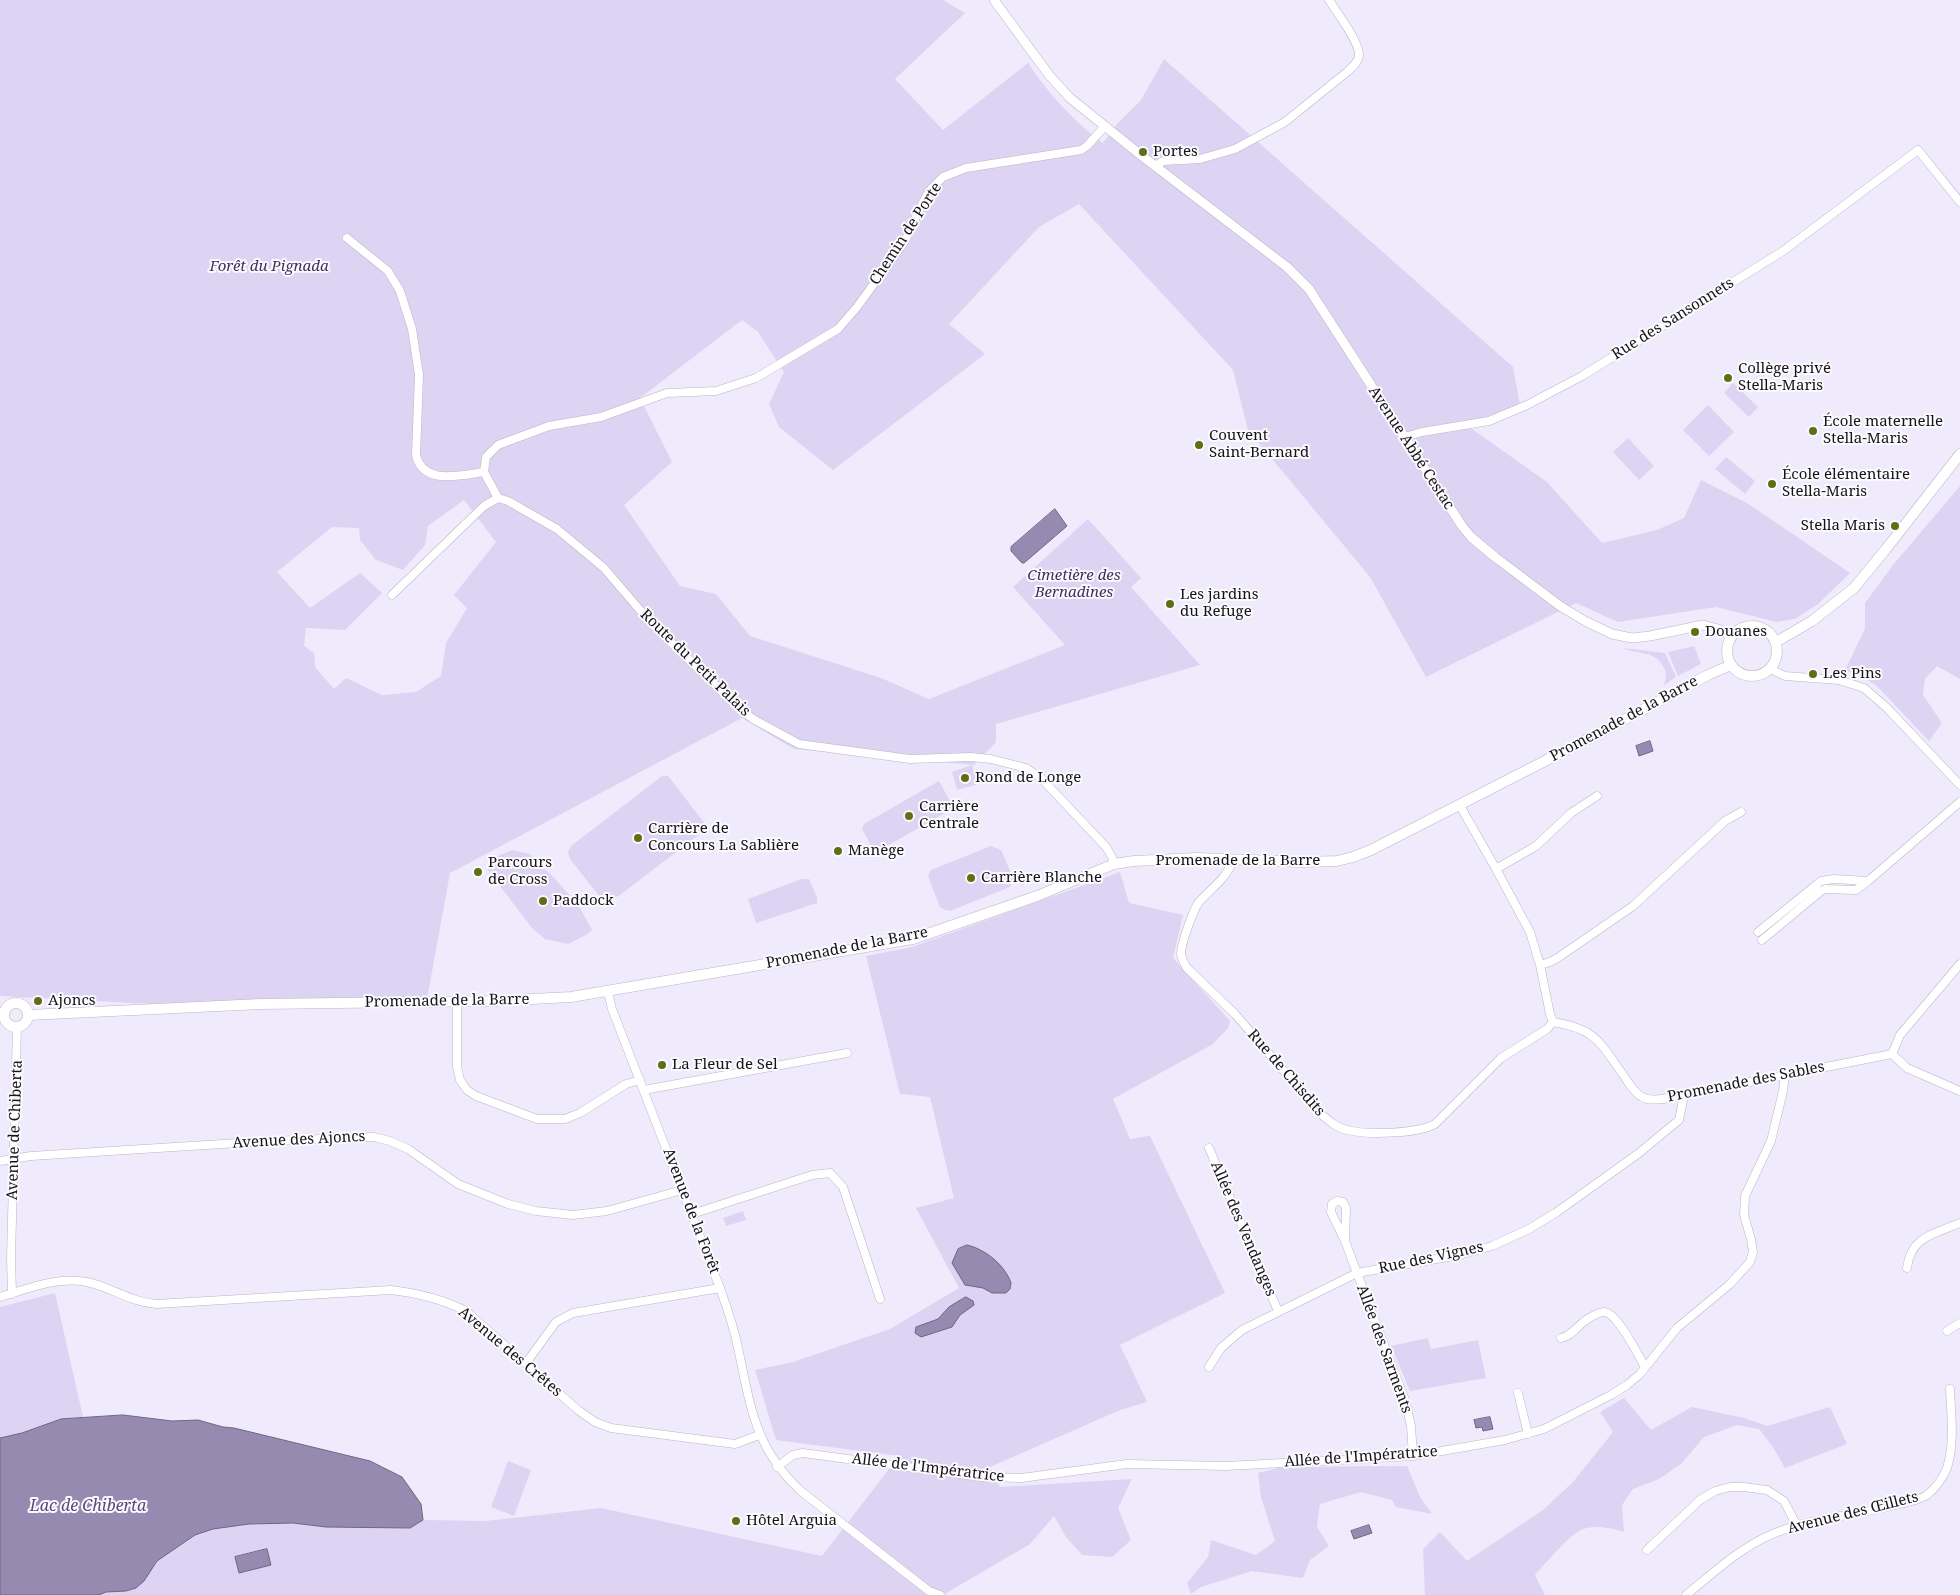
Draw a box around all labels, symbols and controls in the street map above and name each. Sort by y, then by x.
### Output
place label: Portes [1153,143,1198,161]
marker: Portes [1137,146,1149,158]
street label: Chemin de Porte [866,179,946,289]
park label: Forêt du Pignada [209,258,329,276]
street label: Rue des Sansonnets [1609,274,1737,364]
place label: Collège privé Stella-Maris [1738,360,1831,395]
marker: Collège privé Stella-Maris [1722,372,1734,384]
street label: Avenue Abbé Cestac [1364,383,1458,513]
place label: École maternelle Stella-Maris [1823,413,1943,448]
marker: École maternelle Stella-Maris [1807,425,1819,437]
place label: Couvent Saint-Bernard [1209,427,1309,462]
marker: Couvent Saint-Bernard [1193,439,1205,451]
place label: École élémentaire Stella-Maris [1782,466,1910,501]
marker: École élémentaire Stella-Maris [1766,478,1778,490]
place label: Stella Maris [1801,517,1885,535]
marker: Stella Maris [1889,520,1901,532]
park label: Cimetière des Bernadines [1027,567,1121,602]
place label: Les jardins du Refuge [1180,586,1258,621]
marker: Les jardins du Refuge [1164,598,1176,610]
street label: Route du Petit Palais [636,606,754,720]
place label: Douanes [1705,623,1767,641]
marker: Douanes [1689,626,1701,638]
place label: Les Pins [1823,665,1881,683]
marker: Les Pins [1807,668,1819,680]
street label: Promenade de la Barre [1547,672,1701,766]
place label: Rond de Longe [975,769,1081,787]
marker: Rond de Longe [959,772,971,784]
place label: Carrière Centrale [919,798,979,833]
marker: Carrière Centrale [903,810,915,822]
place label: Carrière de Concours La Sablière [648,820,799,855]
marker: Carrière de Concours La Sablière [632,832,644,844]
place label: Manège [848,842,904,860]
marker: Manège [832,845,844,857]
street label: Promenade de la Barre [1156,852,1320,870]
place label: Parcours de Cross [488,854,552,889]
marker: Parcours de Cross [472,866,484,878]
place label: Carrière Blanche [981,869,1102,887]
marker: Carrière Blanche [965,872,977,884]
place label: Paddock [553,892,614,910]
marker: Paddock [537,895,549,907]
street label: Promenade de la Barre [764,923,930,973]
street label: Promenade de la Barre [364,991,530,1011]
place label: Ajoncs [48,992,96,1010]
marker: Ajoncs [32,995,44,1007]
street label: Rue de Chisdits [1244,1026,1328,1120]
place label: La Fleur de Sel [672,1056,778,1074]
street label: Promenade des Sables [1666,1058,1826,1106]
marker: La Fleur de Sel [656,1059,668,1071]
street label: Avenue de Chiberta [4,1060,26,1200]
street label: Avenue des Ajoncs [232,1128,366,1152]
street label: Avenue de la Forêt [659,1146,723,1276]
street label: Allée des Vendanges [1206,1159,1280,1299]
street label: Rue des Vignes [1377,1238,1485,1278]
street label: Allée des Sarments [1352,1282,1416,1416]
street label: Avenue des Crêtes [455,1303,565,1401]
street label: Allée de l'Impératrice [1284,1443,1438,1471]
street label: Allée de l'Impératrice [851,1450,1005,1486]
street label: Avenue des Œillets [1786,1488,1920,1538]
water label: Lac de Chiberta [30,1496,146,1516]
place label: Hôtel Arguia [746,1512,837,1530]
marker: Hôtel Arguia [730,1515,742,1527]

